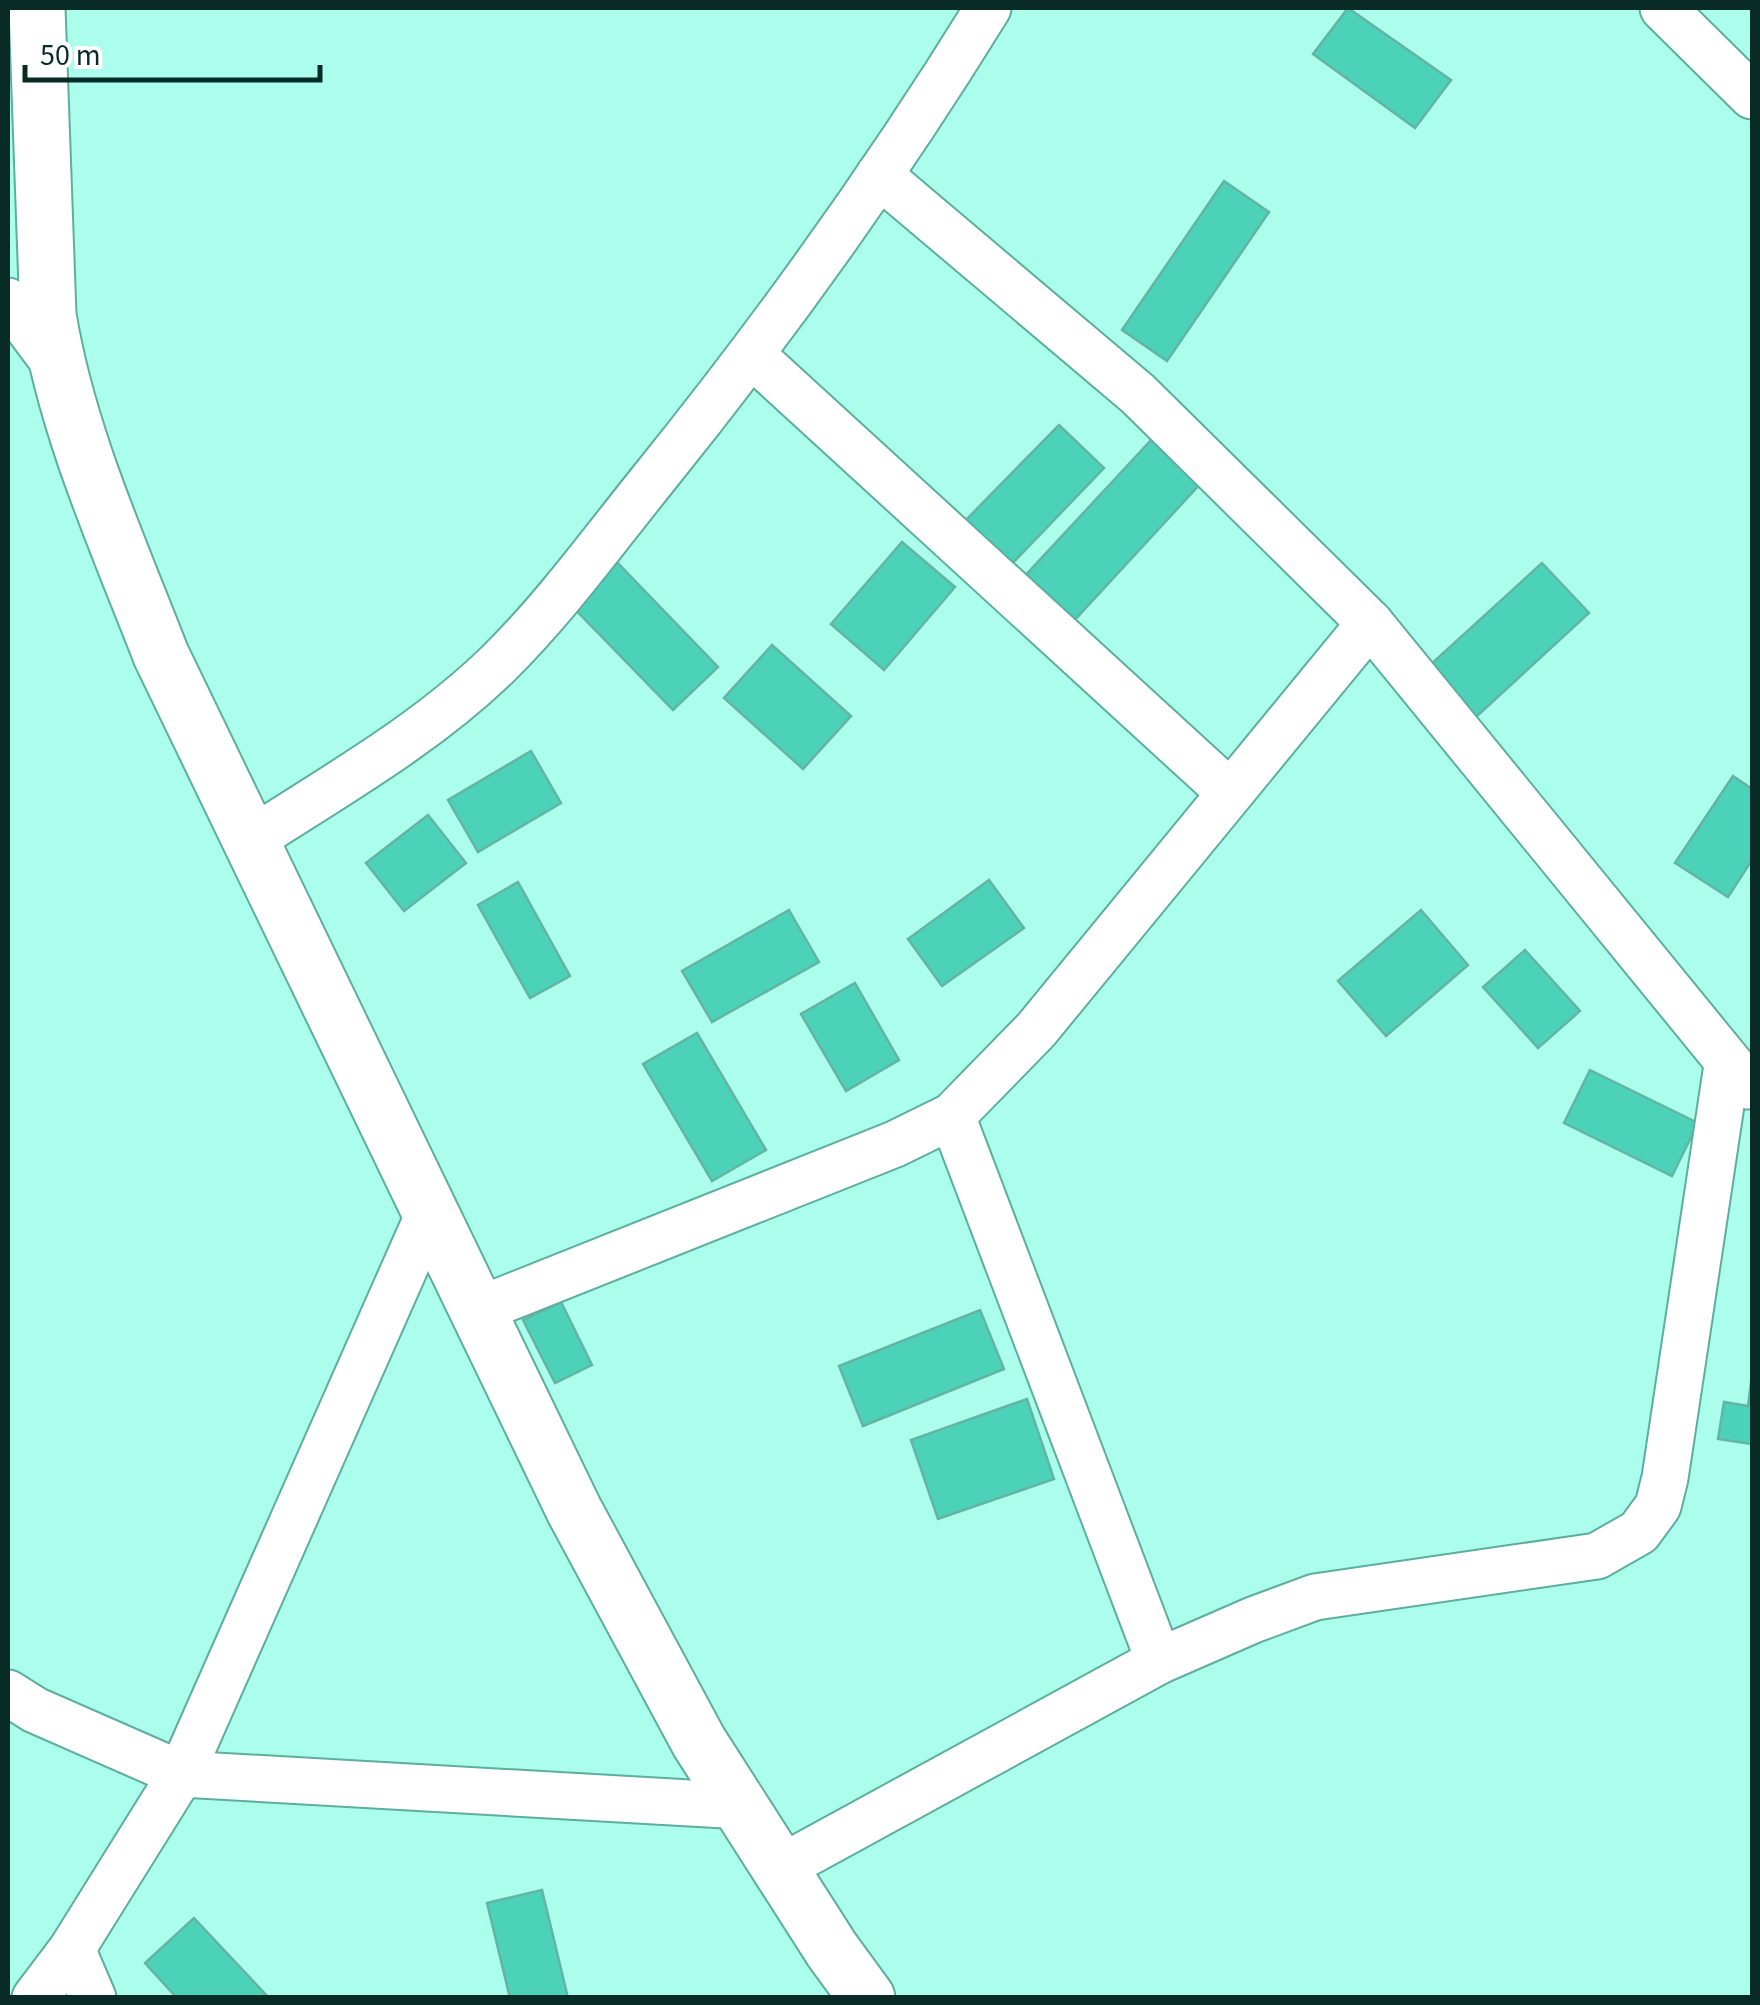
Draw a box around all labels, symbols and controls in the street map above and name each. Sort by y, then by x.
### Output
scale bar [25,20,320,82]
text: 50 m [40,34,101,77]

